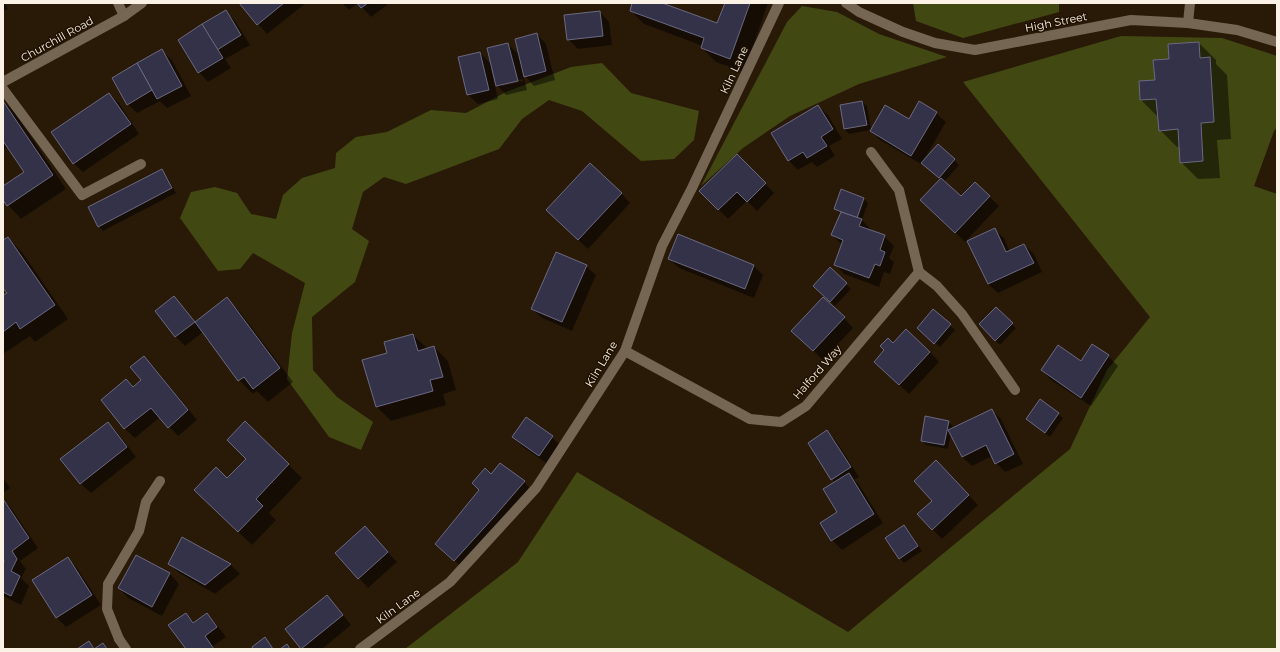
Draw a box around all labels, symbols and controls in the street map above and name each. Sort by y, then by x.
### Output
street label: High Street [1024,9,1089,35]
street label: Churchill Road [18,13,96,65]
street label: Kiln Lane [717,44,751,96]
street label: Kiln Lane [582,338,620,390]
street label: Halford Way [790,342,844,402]
street label: Kiln Lane [373,585,423,627]

